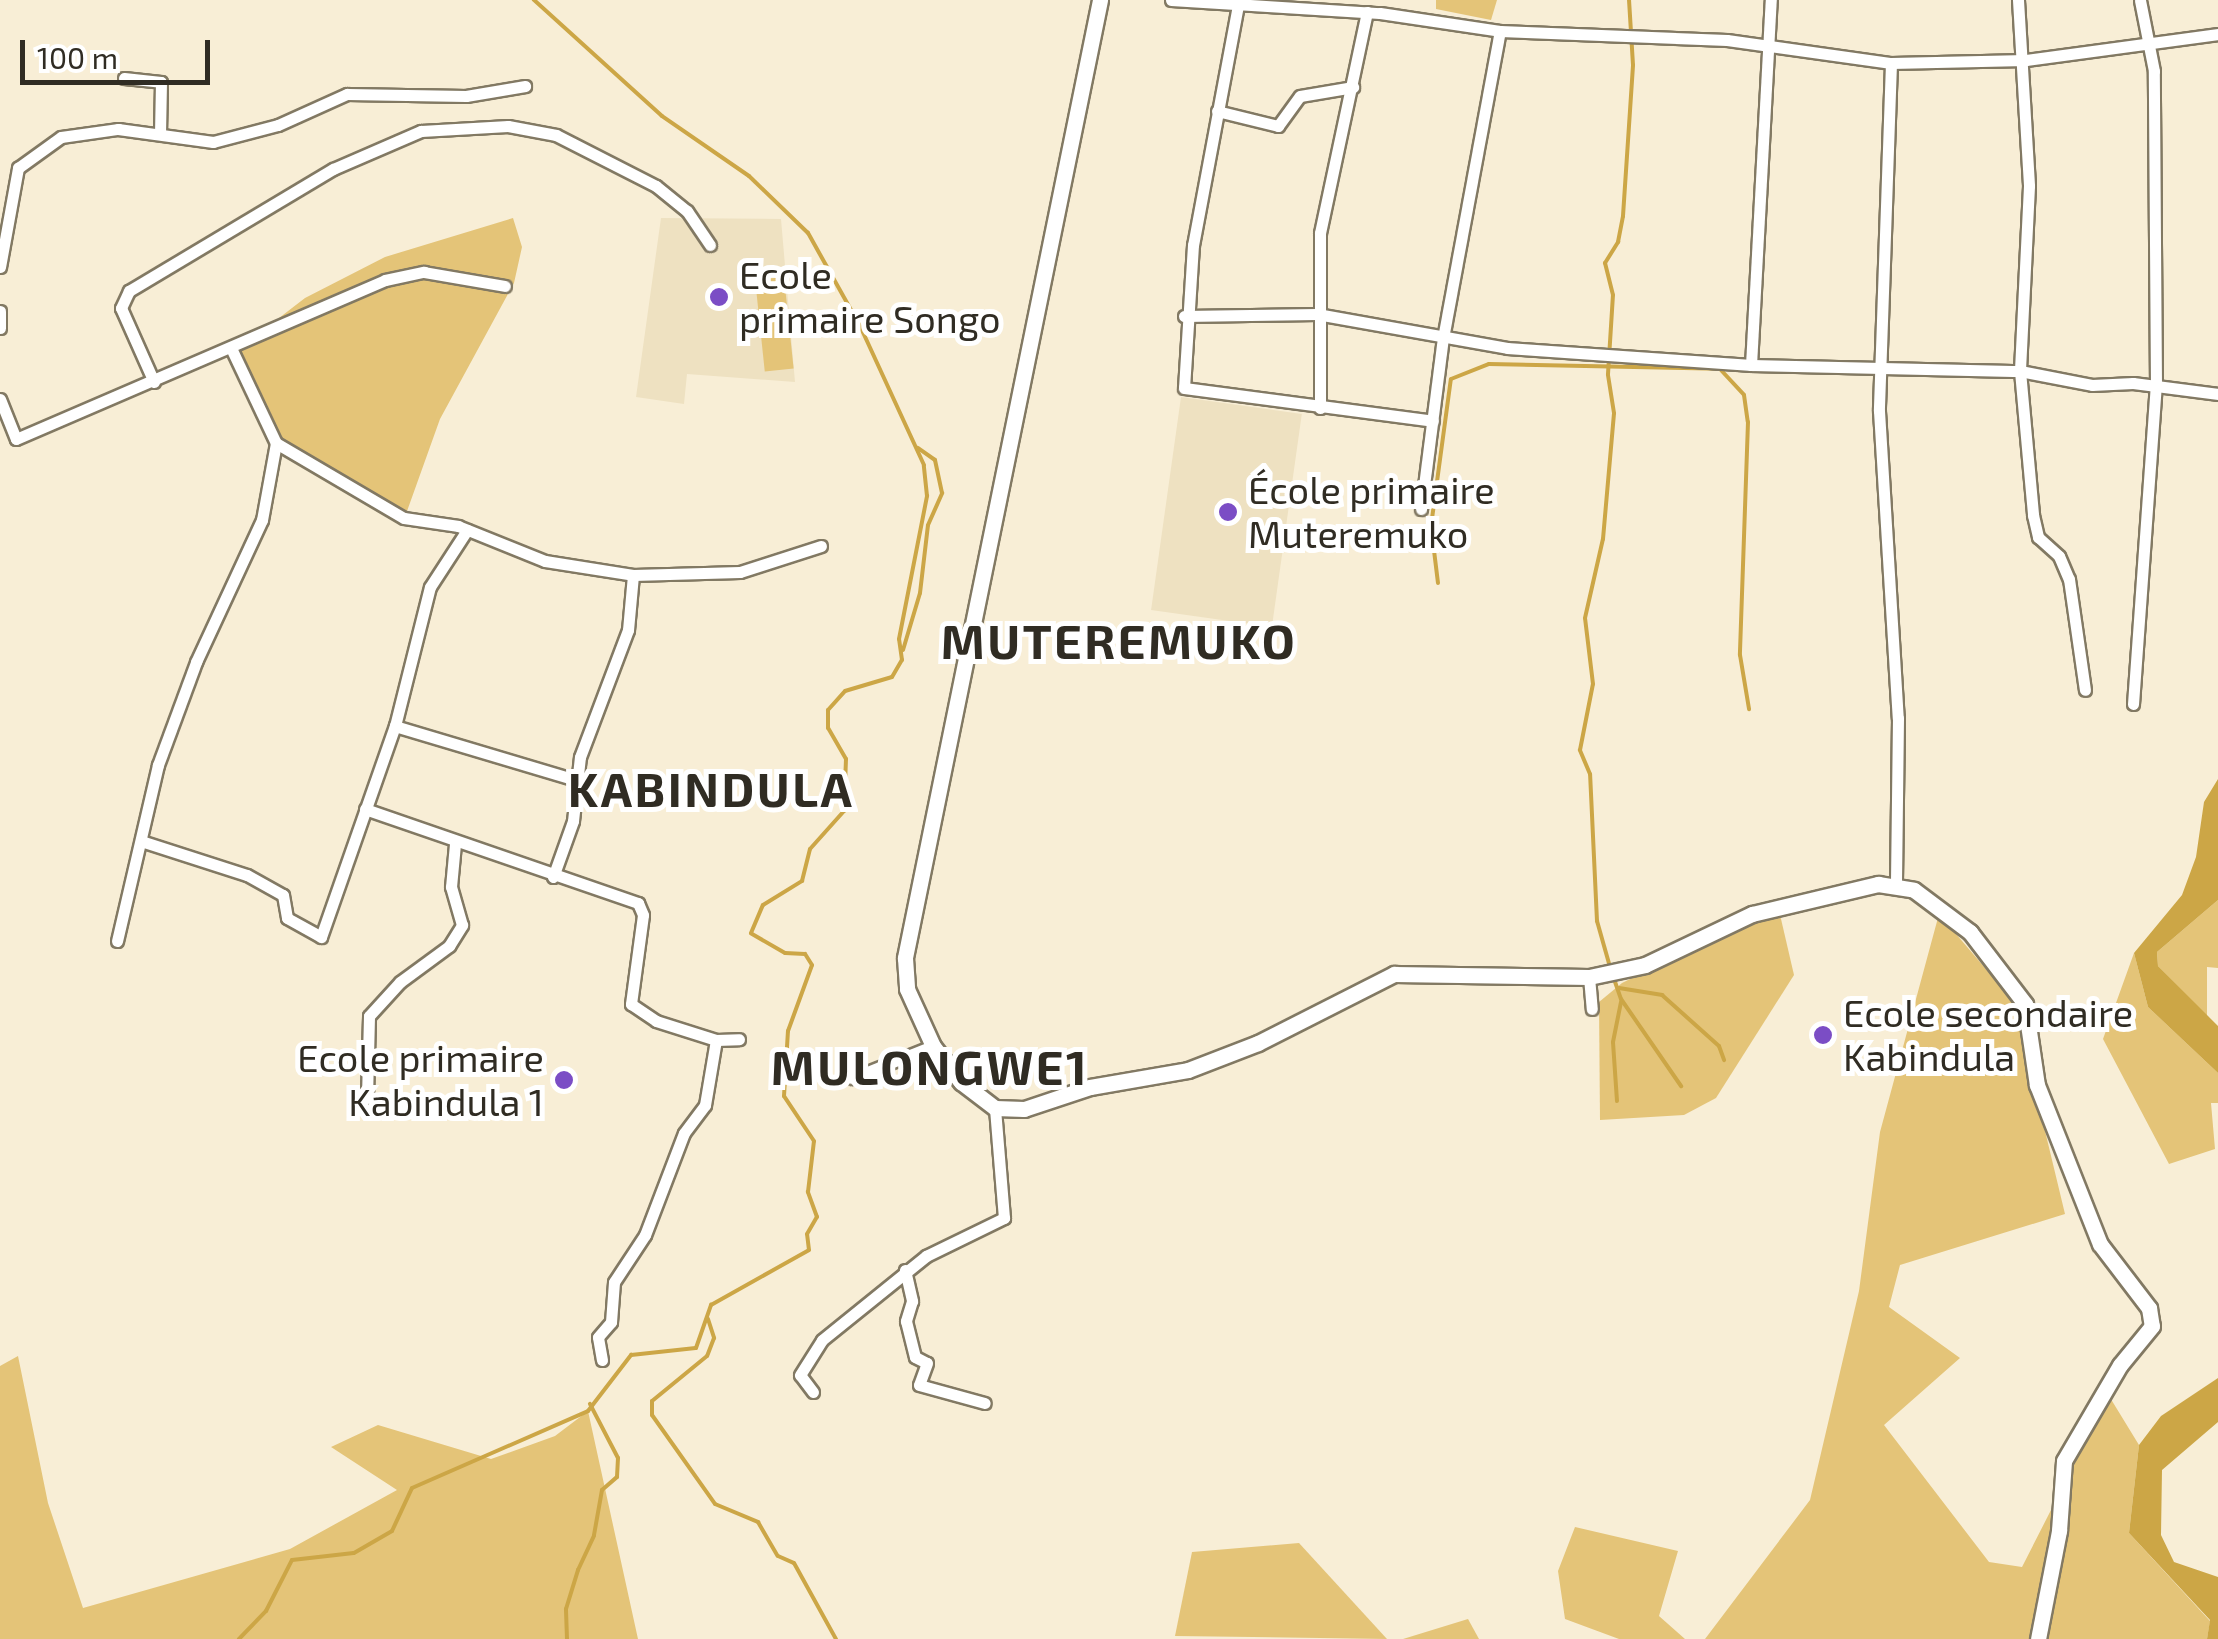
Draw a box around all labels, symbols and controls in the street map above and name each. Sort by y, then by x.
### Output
scale bar [25,20,215,82]
text: 100 m [37,39,118,75]
place label: Ecole primaire Songo [739,252,1001,342]
marker: Ecole primaire Songo [708,286,730,308]
place label: École primaire Muteremuko [1248,467,1495,556]
marker: École primaire Muteremuko [1217,501,1239,523]
district label: MUTEREMUKO [941,612,1297,670]
district label: KABINDULA [568,760,854,818]
place label: Ecole secondaire Kabindula [1843,990,2133,1080]
marker: Ecole secondaire Kabindula [1812,1024,1834,1046]
place label: Ecole primaire Kabindula 1 [297,1035,544,1124]
district label: MULONGWE1 [771,1038,1089,1096]
marker: Ecole primaire Kabindula 1 [553,1069,575,1091]

